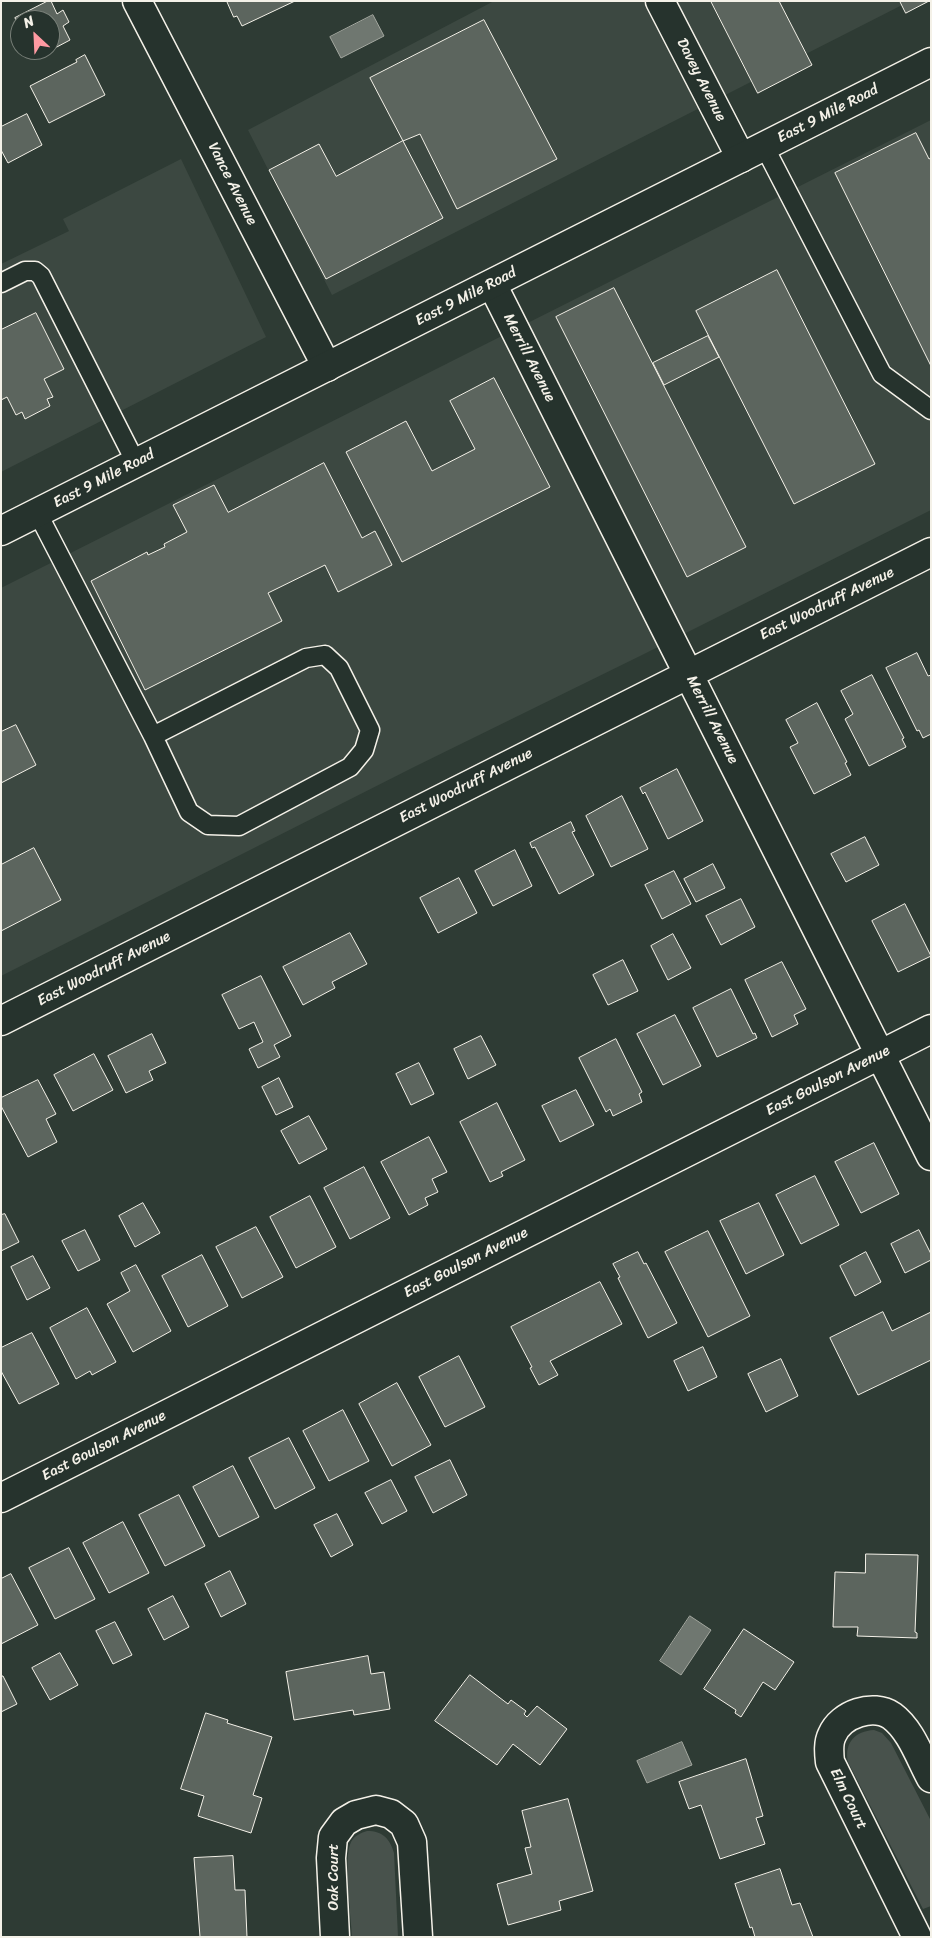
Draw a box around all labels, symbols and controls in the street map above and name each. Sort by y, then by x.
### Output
text: N [19,8,39,35]
north arrow [10,10,60,60]
street label: Davey Avenue [672,35,730,125]
street label: East 9 Mile Road [775,81,881,147]
street label: Vance Avenue [203,140,261,228]
street label: East 9 Mile Road [413,264,519,330]
street label: Merrill Avenue [499,311,559,405]
street label: East 9 Mile Road [51,446,157,512]
street label: East Woodruff Avenue [757,564,897,644]
street label: Merrill Avenue [682,673,742,767]
street label: East Woodruff Avenue [396,745,536,827]
street label: East Woodruff Avenue [34,928,174,1010]
street label: East Goulson Avenue [763,1042,893,1120]
street label: East Goulson Avenue [401,1224,531,1302]
street label: East Goulson Avenue [39,1407,169,1485]
street label: Elm Court [826,1766,870,1832]
street label: Oak Court [325,1844,343,1910]

